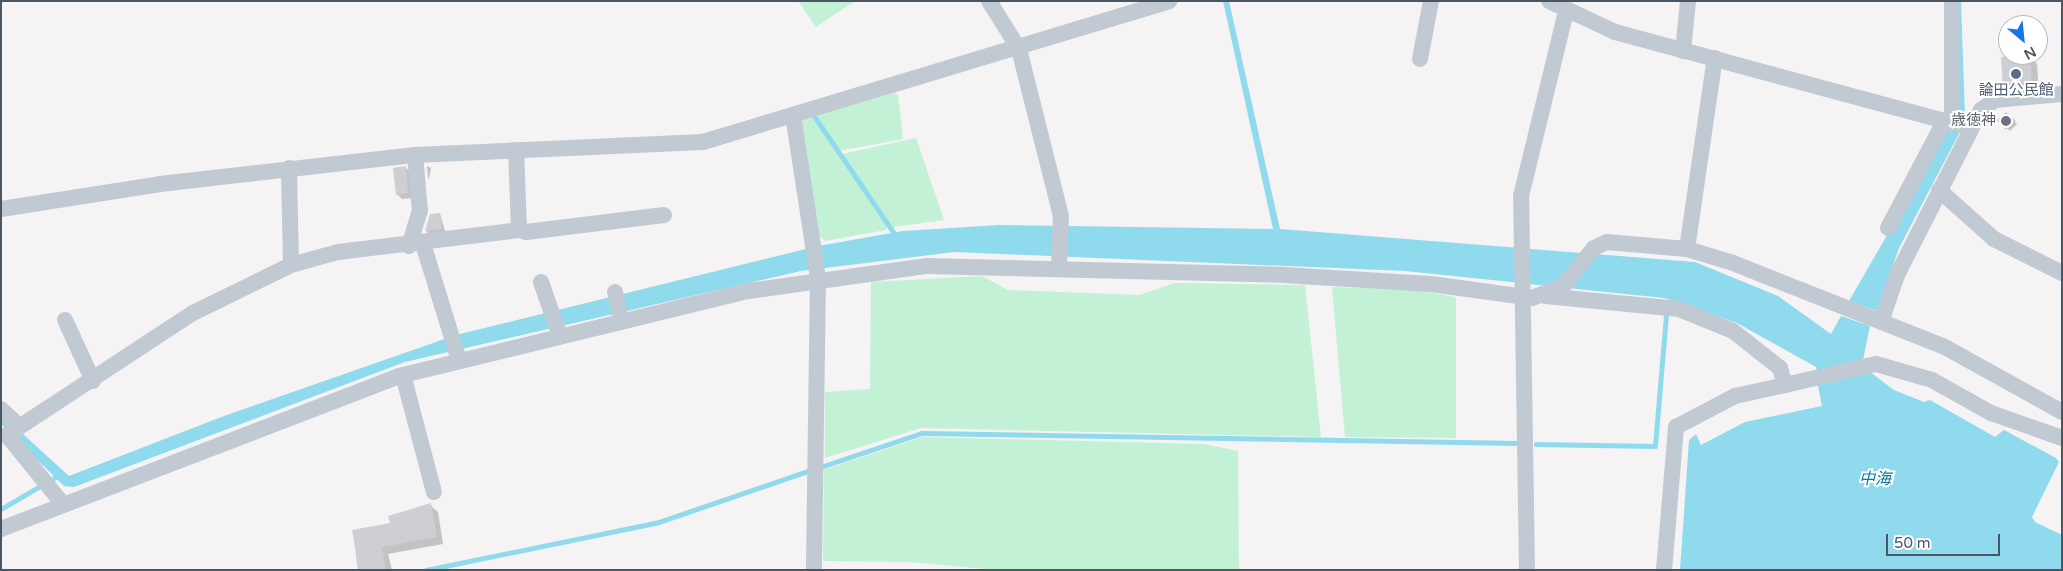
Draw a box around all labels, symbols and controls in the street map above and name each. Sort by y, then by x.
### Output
north arrow [1998,15,2048,65]
text: N [2021,43,2039,63]
marker: 論田公民館 [2010,68,2022,80]
place label: 論田公民館 [1979,82,2053,100]
place label: 歳徳神 [1951,112,1996,130]
marker: 歳徳神 [2000,115,2012,127]
water label: 中海 [1859,469,1891,489]
scale bar [1888,524,2002,556]
text: 50 m [1894,534,1931,552]

